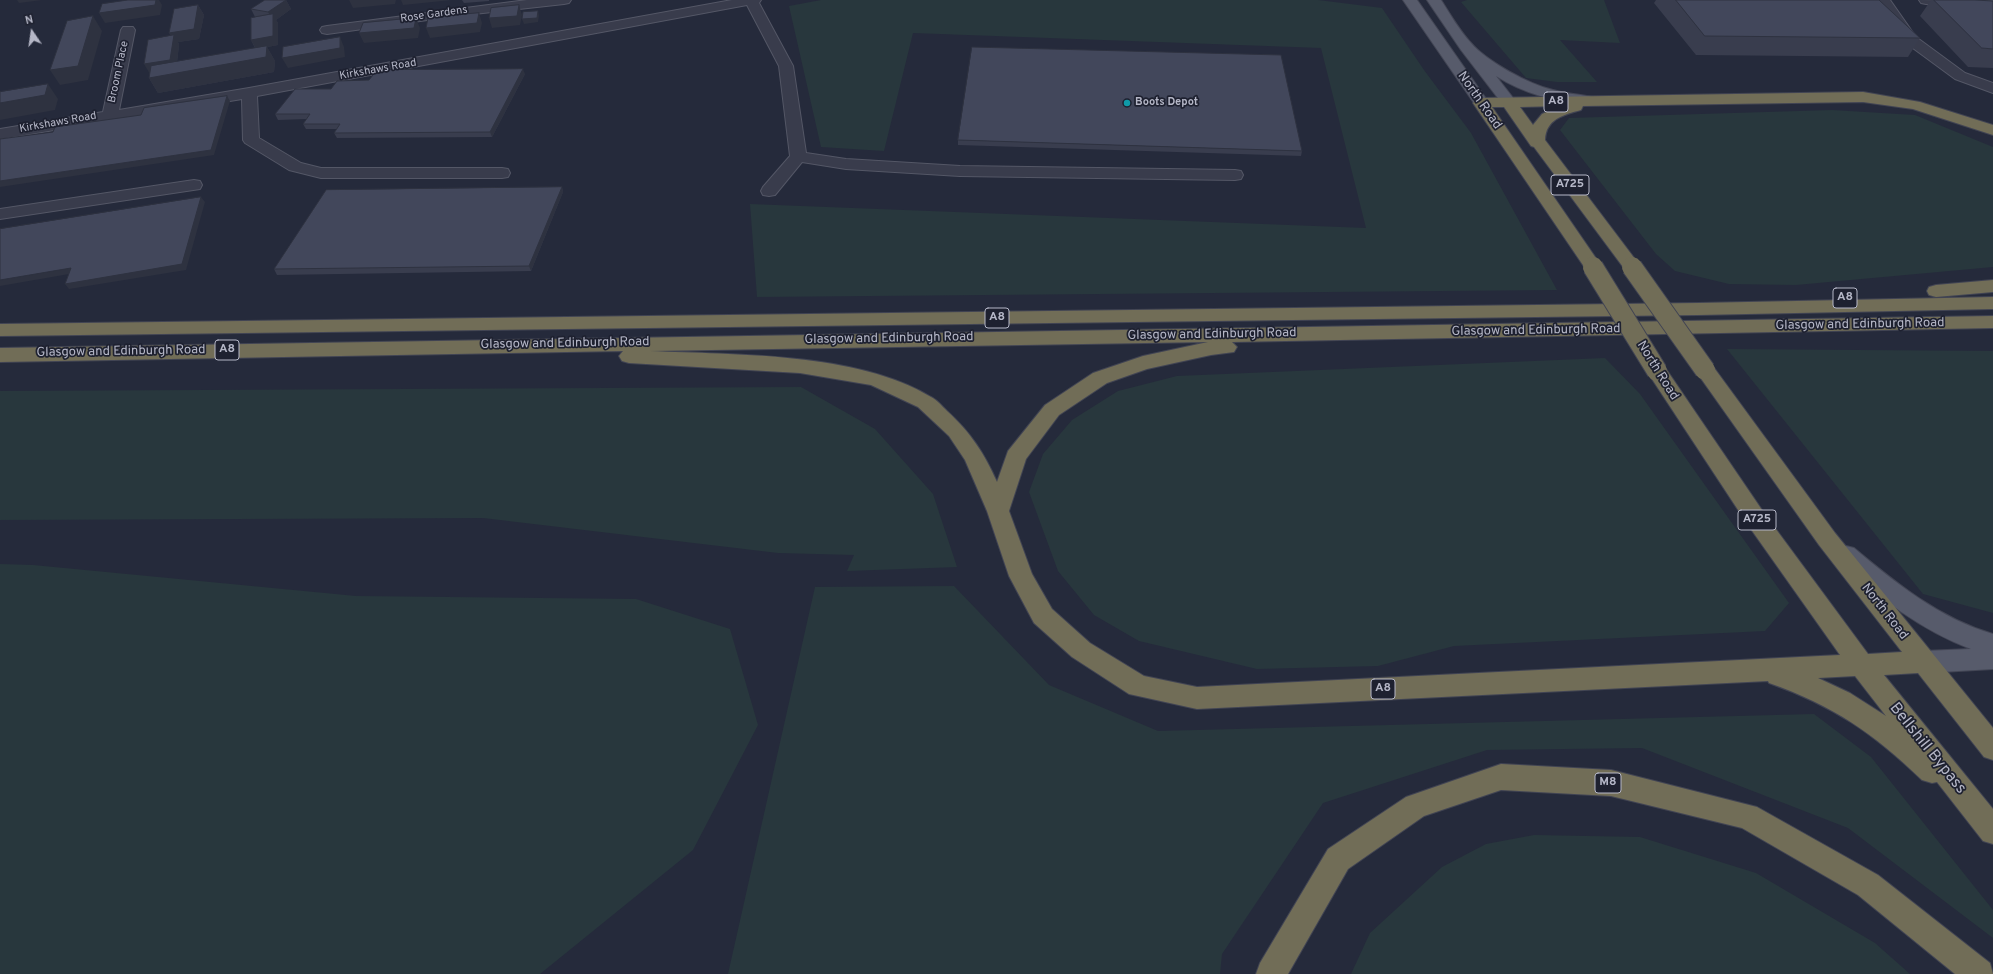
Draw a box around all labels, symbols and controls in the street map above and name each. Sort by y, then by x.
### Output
street label: Rose Gardens [400,4,468,26]
north arrow [12,12,52,52]
text: N [24,13,35,28]
street label: Broom Place [106,40,132,104]
street label: Kirkshaws Road [338,57,418,83]
street label: North Road [1453,69,1505,133]
road number: A8 [1544,92,1568,112]
place label: Boots Depot [1135,96,1198,110]
marker: Boots Depot [1122,98,1132,108]
street label: Kirkshaws Road [18,110,98,136]
road number: A725 [1551,175,1589,195]
road number: A8 [1833,288,1857,308]
road number: A8 [985,308,1009,328]
street label: Glasgow and Edinburgh Road [1775,316,1945,334]
street label: Glasgow and Edinburgh Road [1451,322,1621,340]
street label: Glasgow and Edinburgh Road [1127,326,1297,344]
street label: Glasgow and Edinburgh Road [804,330,974,348]
street label: Glasgow and Edinburgh Road [480,335,650,353]
street label: North Road [1633,339,1681,403]
road number: A8 [215,340,239,360]
street label: Glasgow and Edinburgh Road [36,343,206,361]
road number: A725 [1738,510,1776,530]
street label: North Road [1857,581,1911,643]
road number: A8 [1371,679,1395,699]
street label: Bellshill Bypass [1884,700,1970,798]
road number: M8 [1595,773,1621,793]

